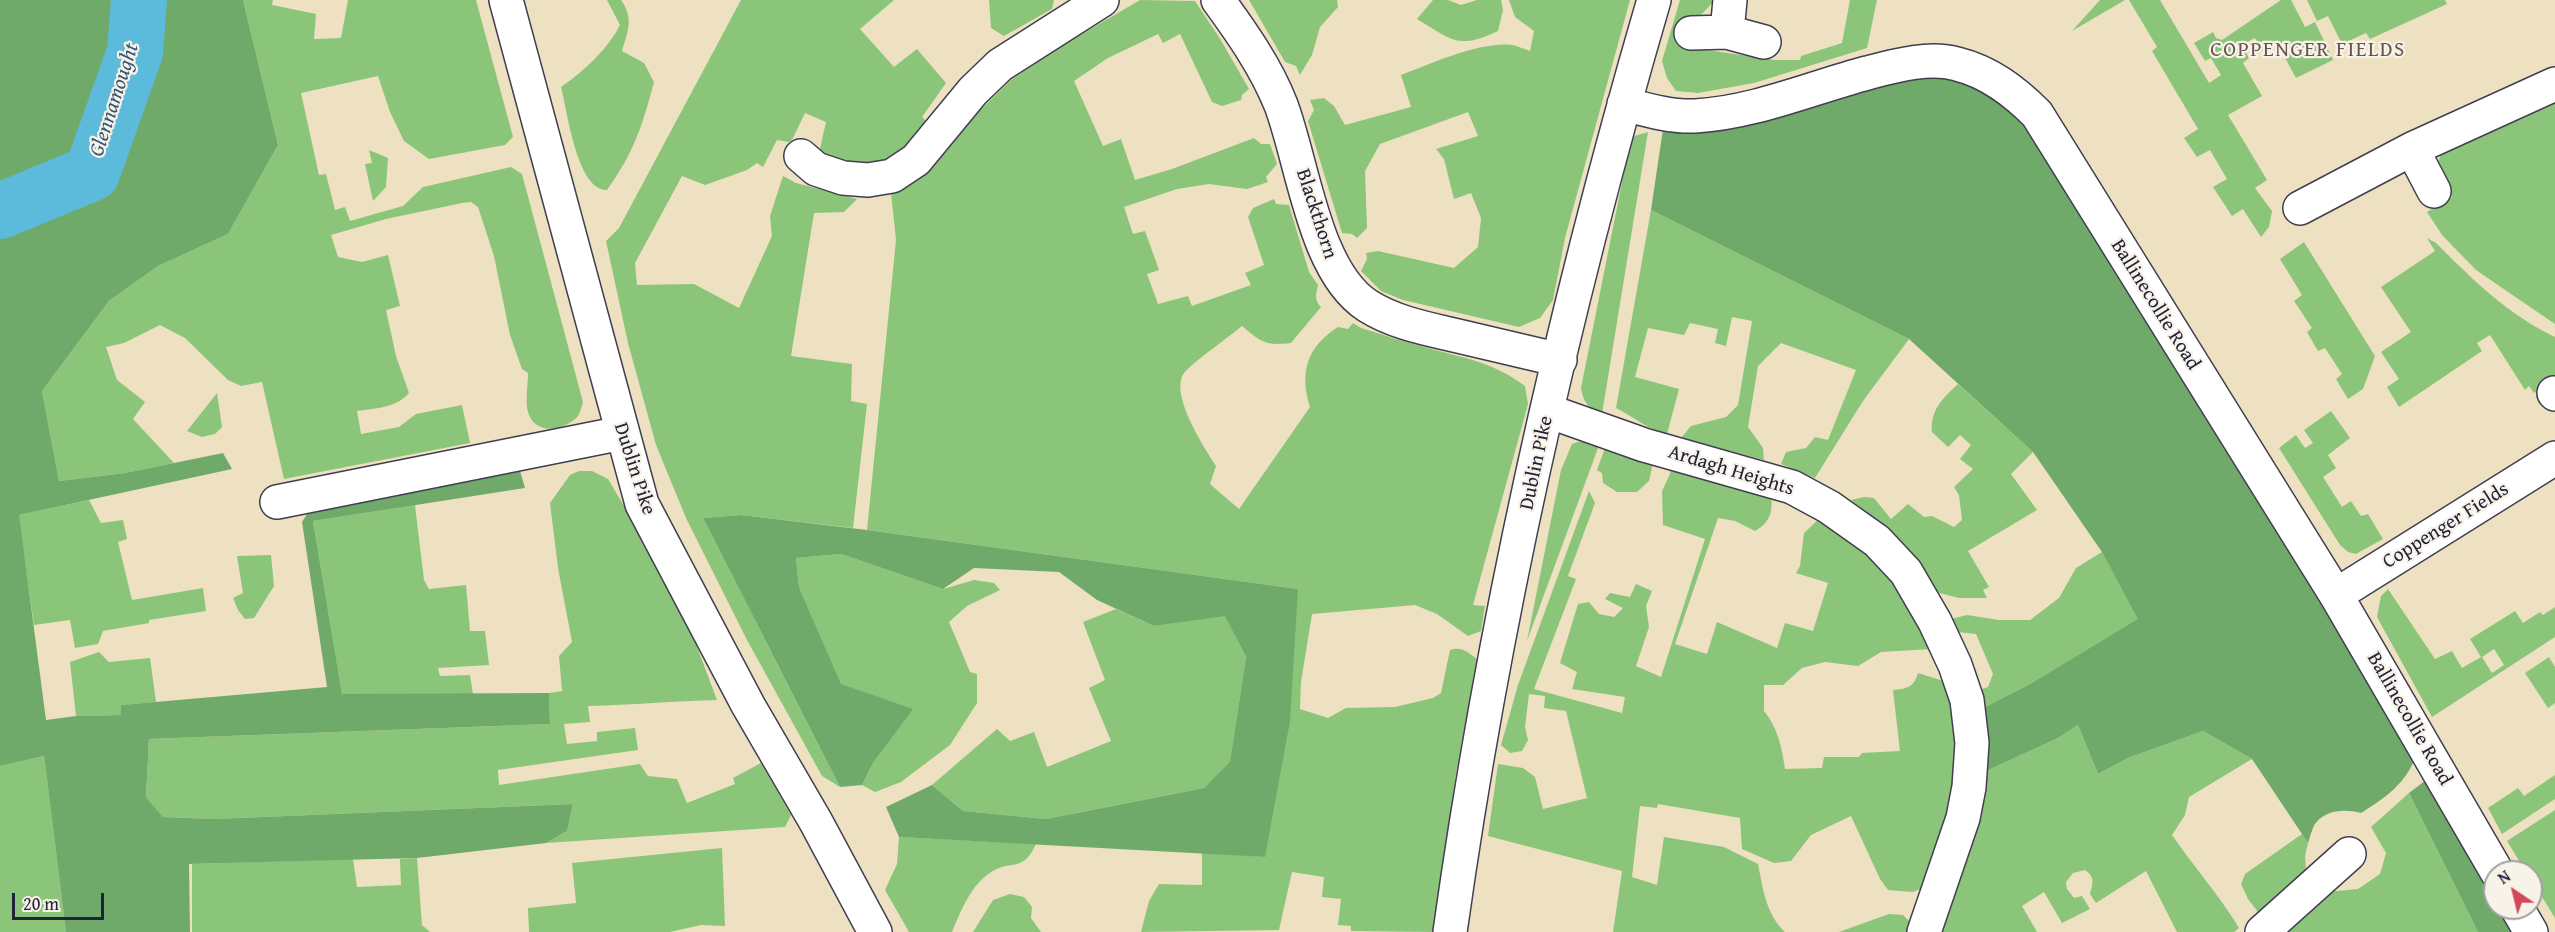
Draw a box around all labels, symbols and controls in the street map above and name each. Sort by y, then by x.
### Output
district label: COPPENGER FIELDS [2210,38,2406,64]
water label: Glennamought [85,40,145,160]
street label: Blackthorn [1290,166,1342,262]
street label: Ballinecollie Road [2105,235,2205,375]
street label: Dublin Pike [1515,414,1559,512]
street label: Dublin Pike [608,420,660,518]
street label: Ardagh Heights [1665,440,1797,502]
street label: Coppenger Fields [2378,478,2514,574]
street label: Ballinecollie Road [2361,648,2457,790]
north arrow [2483,860,2543,920]
text: N [2493,864,2515,890]
scale bar [15,881,106,919]
text: 20 m [23,890,59,917]

